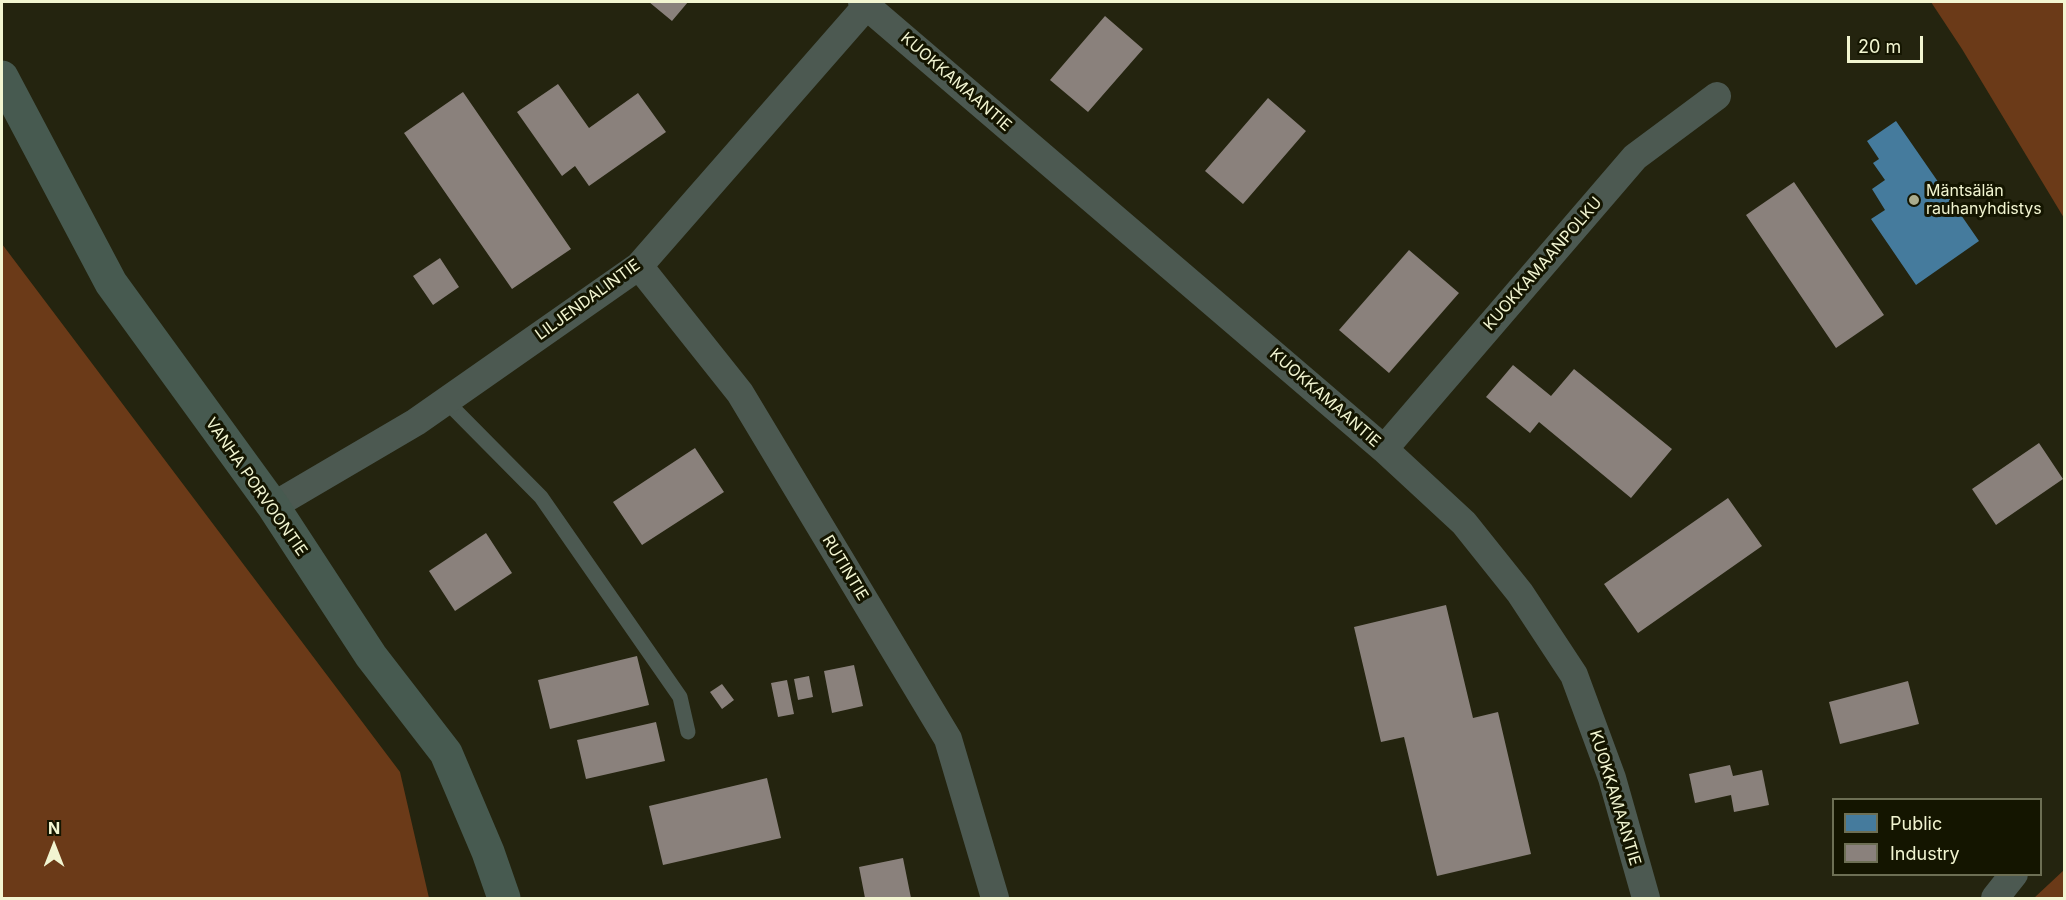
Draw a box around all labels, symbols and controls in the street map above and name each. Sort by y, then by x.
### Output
scale bar [1850,24,1926,62]
street label: KUOKKAMAANTIE [897,29,1015,135]
text: 20 m [1858,36,1901,57]
place label: Mäntsälän rauhanyhdistys [1926,181,2042,219]
street label: KUOKKAMAANPOLKU [1480,193,1606,335]
marker: Mäntsälän rauhanyhdistys [1907,193,1921,207]
street label: LILJENDALINTIE [532,256,644,344]
street label: KUOKKAMAANTIE [1266,345,1384,451]
street label: VANHA PORVOONTIE [201,414,311,560]
street label: RUTINTIE [818,532,872,604]
street label: KUOKKAMAANTIE [1585,728,1645,868]
legend [1832,798,2042,876]
text: Public [1890,813,1942,834]
north arrow [24,816,84,876]
text: N [48,818,60,838]
text: Industry [1890,843,1960,864]

